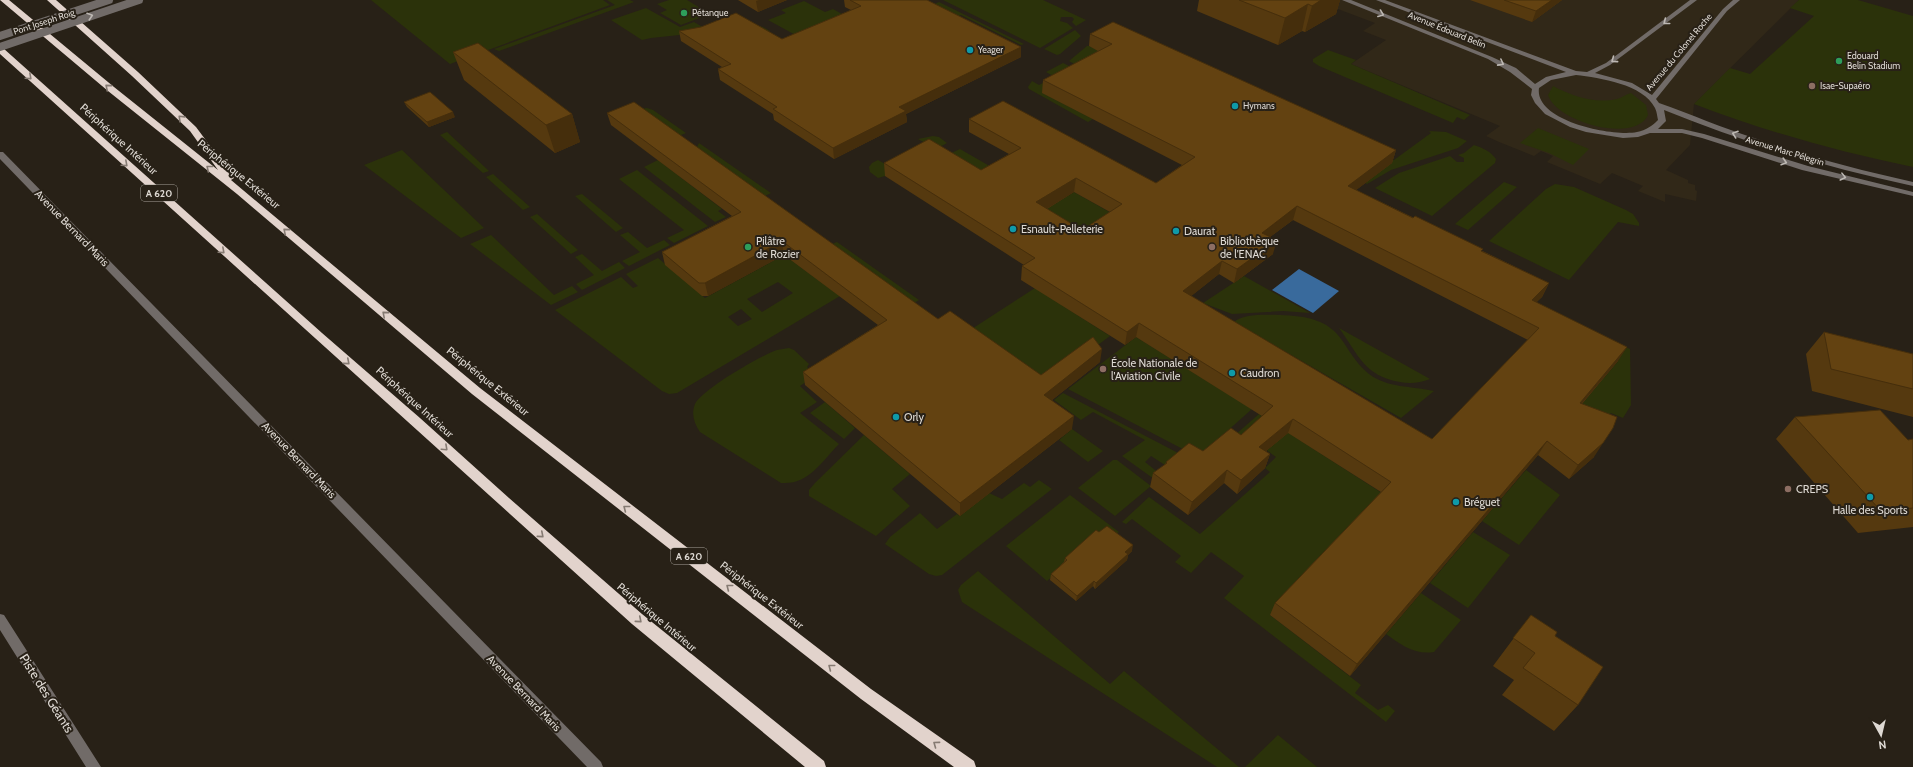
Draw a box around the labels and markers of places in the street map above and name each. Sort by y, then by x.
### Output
place label: Pétanque [692,7,729,18]
marker: Pétanque [679,8,689,18]
place label: Yeager [977,44,1003,55]
marker: Yeager [965,45,975,55]
place label: Edouard Belin Stadium [1847,50,1900,71]
marker: Edouard Belin Stadium [1834,56,1844,66]
place label: Isae-Supaéro [1820,80,1870,91]
marker: Isae-Supaéro [1807,81,1817,91]
place label: Hymans [1243,100,1275,111]
marker: Hymans [1230,101,1240,111]
place label: Esnault-Pelleterie [1021,222,1103,236]
marker: Esnault-Pelleterie [1008,224,1018,234]
place label: Daurat [1184,224,1216,238]
marker: Daurat [1171,226,1181,236]
place label: Pilâtre de Rozier [756,234,800,261]
place label: Bibliothèque de l'ENAC [1220,234,1279,261]
marker: Pilâtre de Rozier [743,242,753,252]
marker: Bibliothèque de l'ENAC [1207,242,1217,252]
place label: École Nationale de l'Aviation Civile [1111,356,1198,383]
marker: École Nationale de l'Aviation Civile [1098,364,1108,374]
place label: Caudron [1240,366,1279,380]
marker: Caudron [1227,368,1237,378]
place label: Orly [904,410,924,424]
marker: Orly [891,412,901,422]
place label: CREPS [1796,482,1829,496]
marker: CREPS [1783,484,1793,494]
marker: Halle des Sports [1865,492,1875,502]
place label: Bréguet [1464,495,1500,509]
marker: Bréguet [1451,497,1461,507]
place label: Halle des Sports [1832,503,1908,517]

